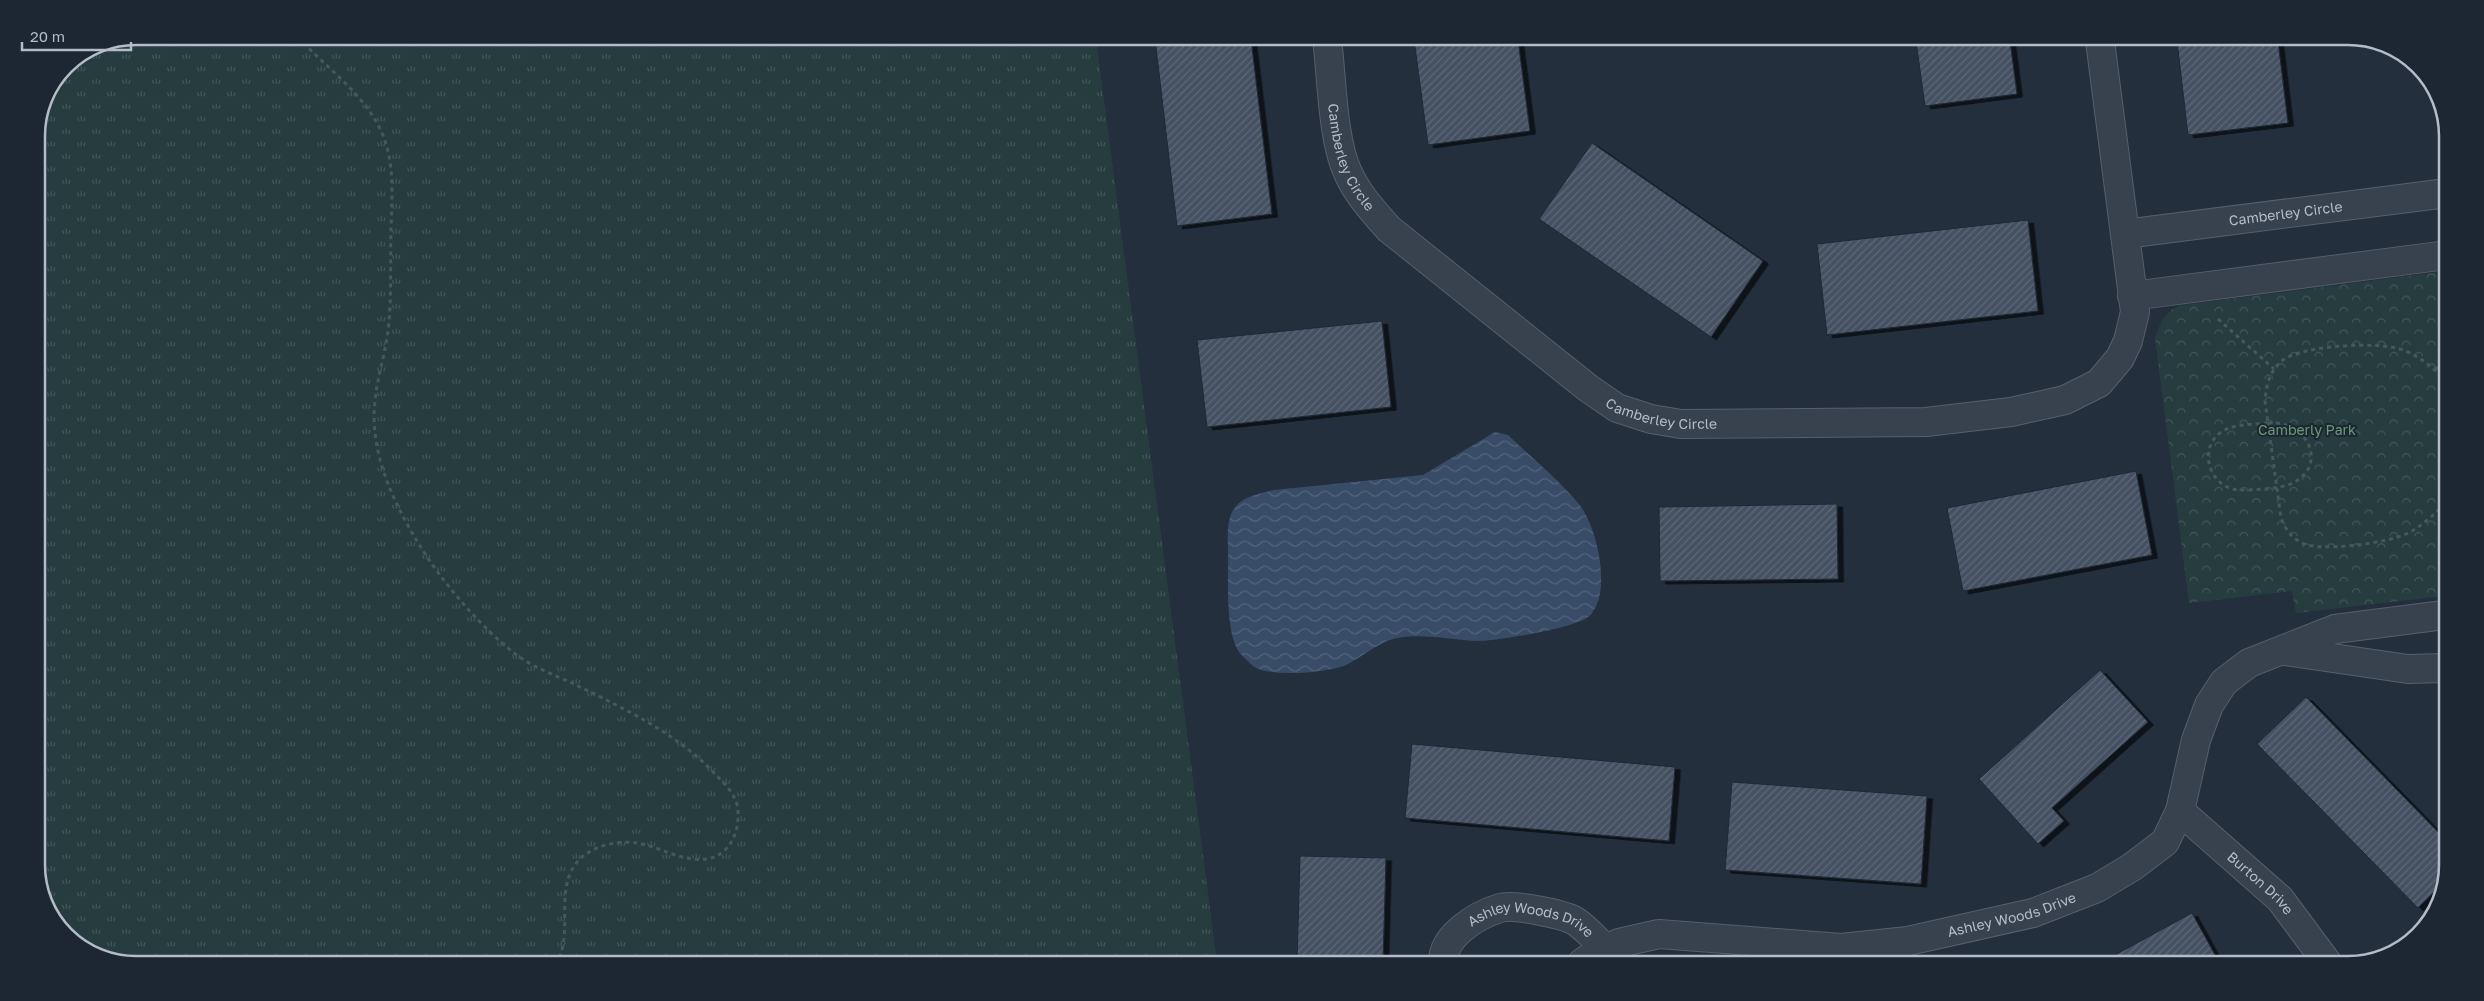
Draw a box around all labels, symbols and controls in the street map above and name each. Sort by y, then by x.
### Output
scale bar [22,20,131,52]
text: 20 m [30,27,65,45]
street label: Camberley Circle [1325,103,1378,214]
street label: Camberley Circle [2228,197,2343,229]
street label: Camberley Circle [1603,394,1717,432]
park label: Camberly Park [2258,421,2356,438]
street label: Burton Drive [2224,848,2297,917]
street label: Ashley Woods Drive [1946,888,2078,940]
street label: Ashley Woods Drive [1464,898,1598,940]

